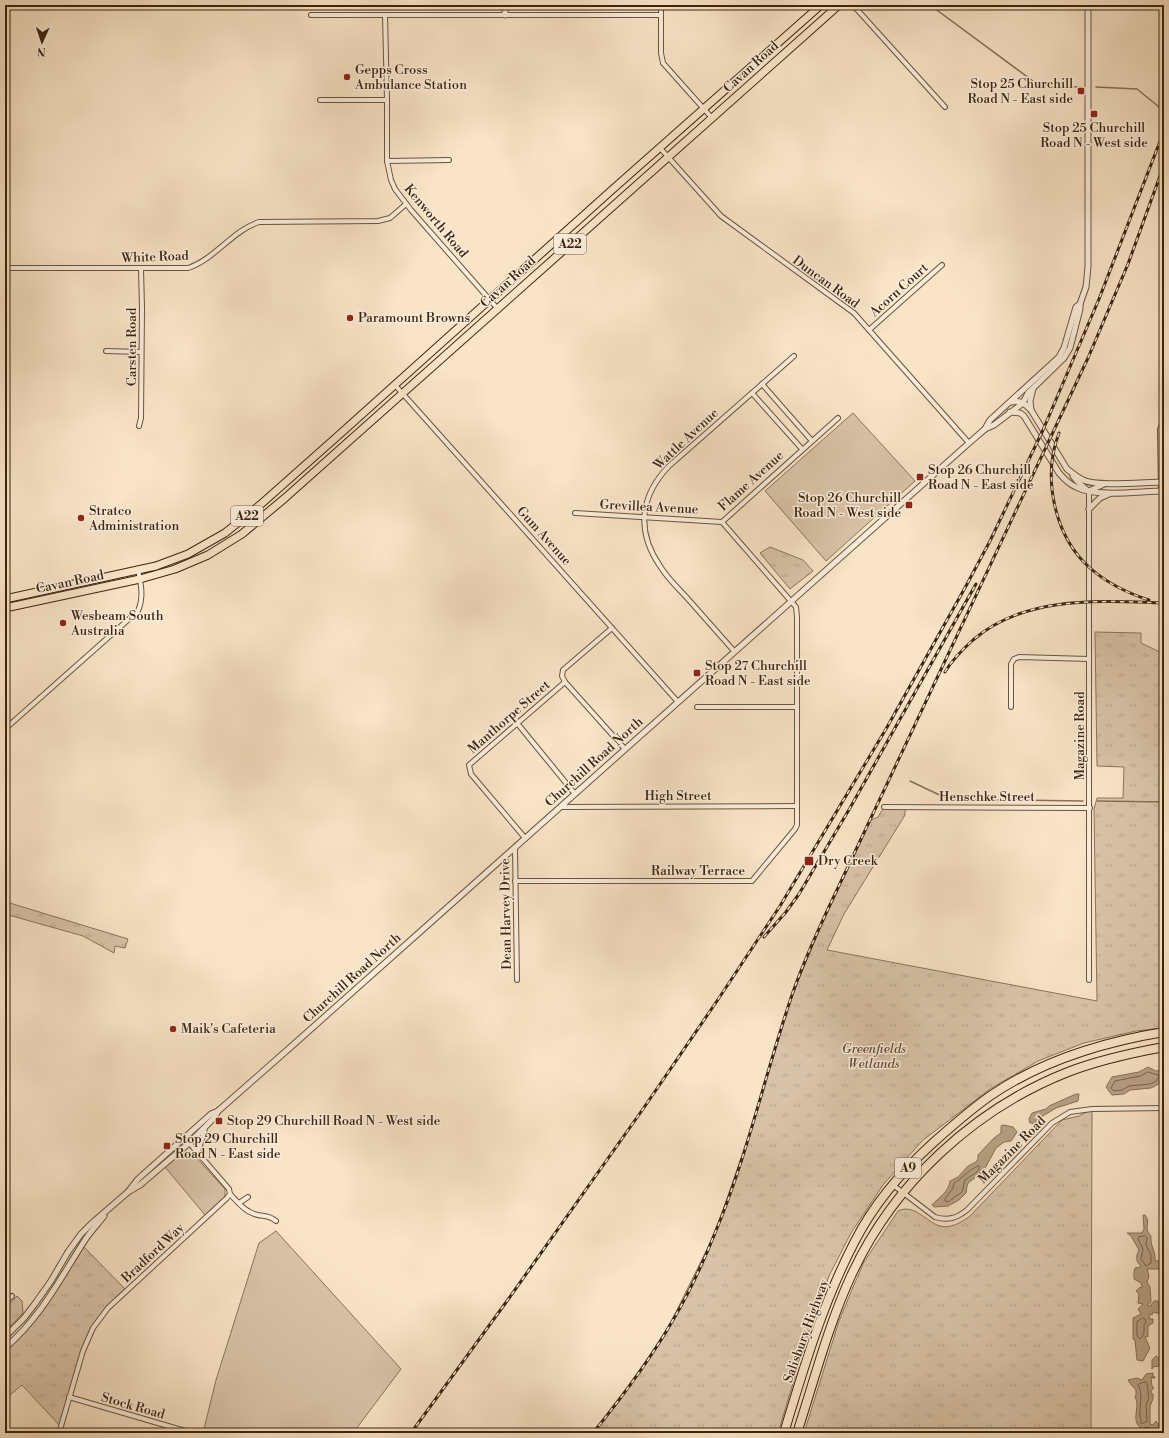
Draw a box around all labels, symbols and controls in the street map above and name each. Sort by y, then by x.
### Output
north arrow [22,22,62,62]
street label: Cavan Road [720,38,782,96]
text: N [37,44,46,58]
place label: Gepps Cross Ambulance Station [354,62,467,93]
marker: Gepps Cross Ambulance Station [342,72,352,82]
place label: Stop 25 Churchill Road N - East side [967,76,1073,107]
marker: Stop 25 Churchill Road N - East side [1076,86,1086,96]
marker: Stop 25 Churchill Road N - West side [1089,109,1099,119]
place label: Stop 25 Churchill Road N - West side [1040,120,1148,151]
street label: Kenworth Road [401,181,472,262]
road number: A22 [554,234,586,254]
street label: White Road [120,248,190,266]
street label: Duncan Road [789,252,863,312]
street label: Cavan Road [477,253,539,311]
street label: Acorn Court [866,259,932,321]
street label: Carsten Road [124,307,140,386]
place label: Paramount Browns [358,310,470,326]
marker: Paramount Browns [345,313,355,323]
street label: Wattle Avenue [650,405,722,474]
street label: Flame Avenue [715,447,787,515]
place label: Stop 26 Churchill Road N - East side [928,462,1034,493]
marker: Stop 26 Churchill Road N - East side [915,472,925,482]
place label: Stop 26 Churchill Road N - West side [793,490,901,521]
street label: Grevillea Avenue [599,496,699,518]
marker: Stop 26 Churchill Road N - West side [904,500,914,510]
place label: Stratco Administration [88,503,180,534]
street label: Gum Avenue [513,503,575,569]
road number: A22 [231,506,263,526]
marker: Stratco Administration [76,513,86,523]
street label: Cavan Road [35,567,106,597]
place label: Wesbeam South Australia [70,608,164,639]
marker: Wesbeam South Australia [58,618,68,628]
place label: Stop 27 Churchill Road N - East side [705,658,811,689]
marker: Stop 27 Churchill Road N - East side [692,668,702,678]
street label: Manthorpe Street [465,677,554,757]
street label: Magazine Road [1072,691,1088,781]
street label: Churchill Road North [542,714,647,810]
street label: High Street [644,788,712,804]
street label: Henschke Street [939,789,1035,805]
place label: Dry Creek [818,853,879,869]
marker: Dry Creek [803,855,815,867]
street label: Dean Harvey Drive [497,858,515,970]
street label: Railway Terrace [651,863,746,879]
street label: Churchill Road North [300,930,405,1026]
place label: Maik's Cafeteria [181,1021,276,1037]
marker: Maik's Cafeteria [168,1024,178,1034]
park label: Greenfields Wetlands [842,1041,906,1072]
street label: Magazine Road [975,1112,1050,1187]
place label: Stop 29 Churchill Road N - West side [227,1113,441,1129]
marker: Stop 29 Churchill Road N - West side [214,1116,224,1126]
place label: Stop 29 Churchill Road N - East side [175,1131,281,1162]
marker: Stop 29 Churchill Road N - East side [162,1141,172,1151]
road number: A9 [895,1158,921,1178]
street label: Bradford Way [118,1219,188,1287]
street label: Salisbury Highway [780,1277,832,1385]
street label: Stock Road [99,1389,167,1423]

